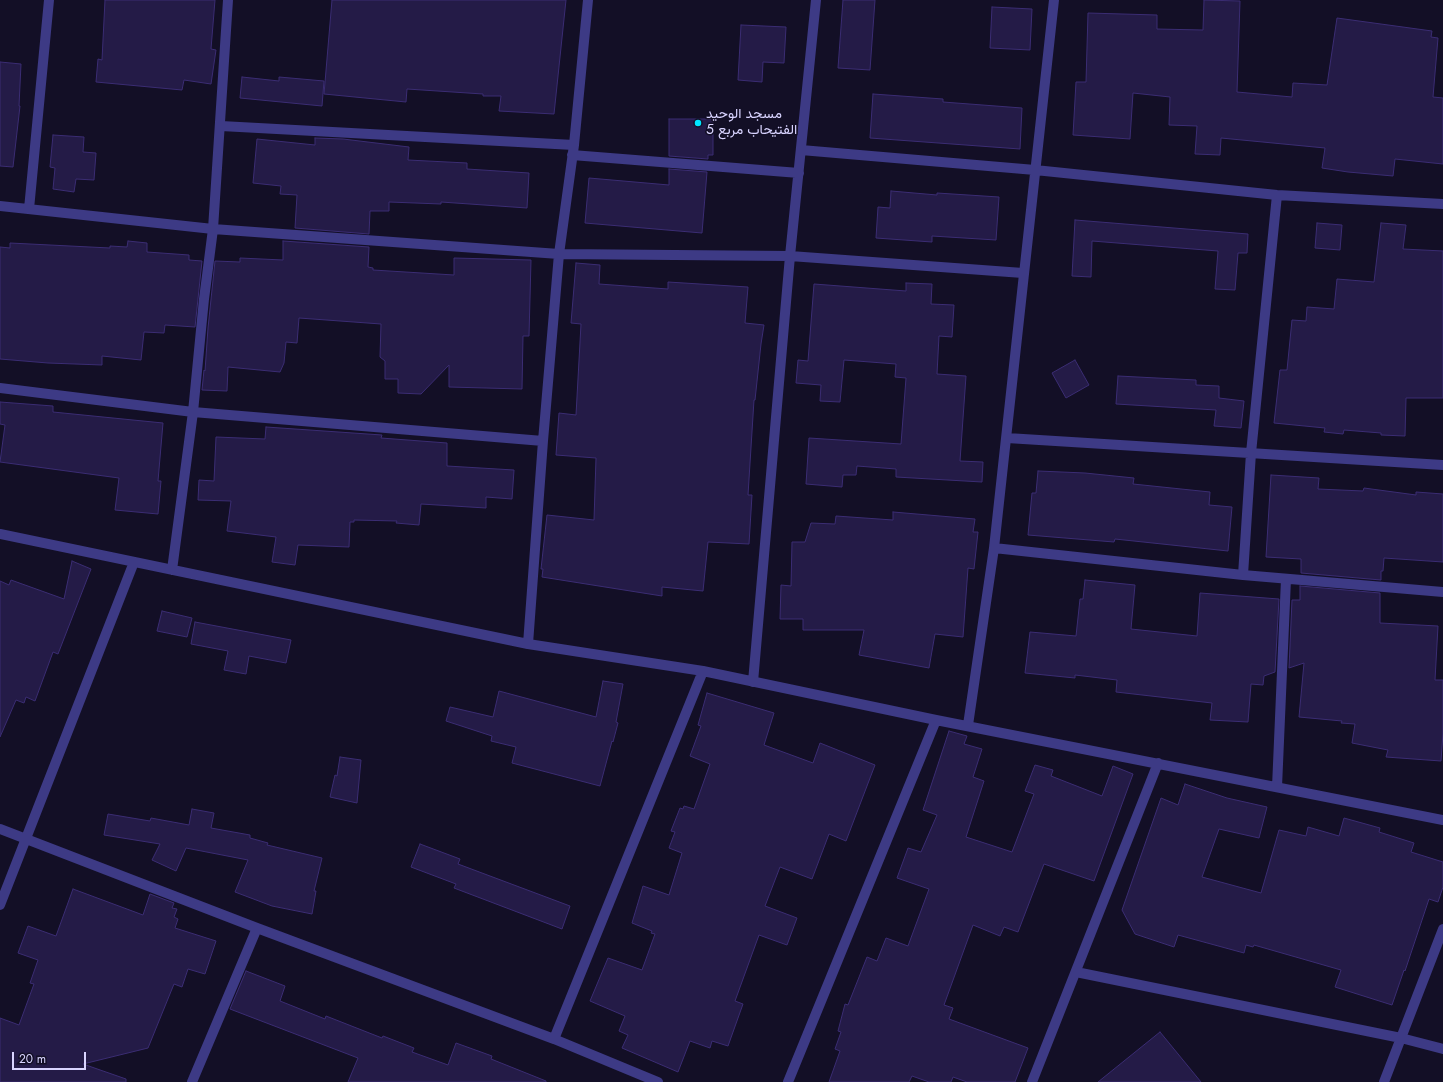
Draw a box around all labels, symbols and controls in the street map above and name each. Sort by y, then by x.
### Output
place label: مسجد الوحيد الفتيحاب مربع 5 [706,107,797,140]
marker: مسجد الوحيد الفتيحاب مربع 5 [693,118,703,128]
scale bar [14,1044,88,1070]
text: 20 m [19,1050,46,1068]

